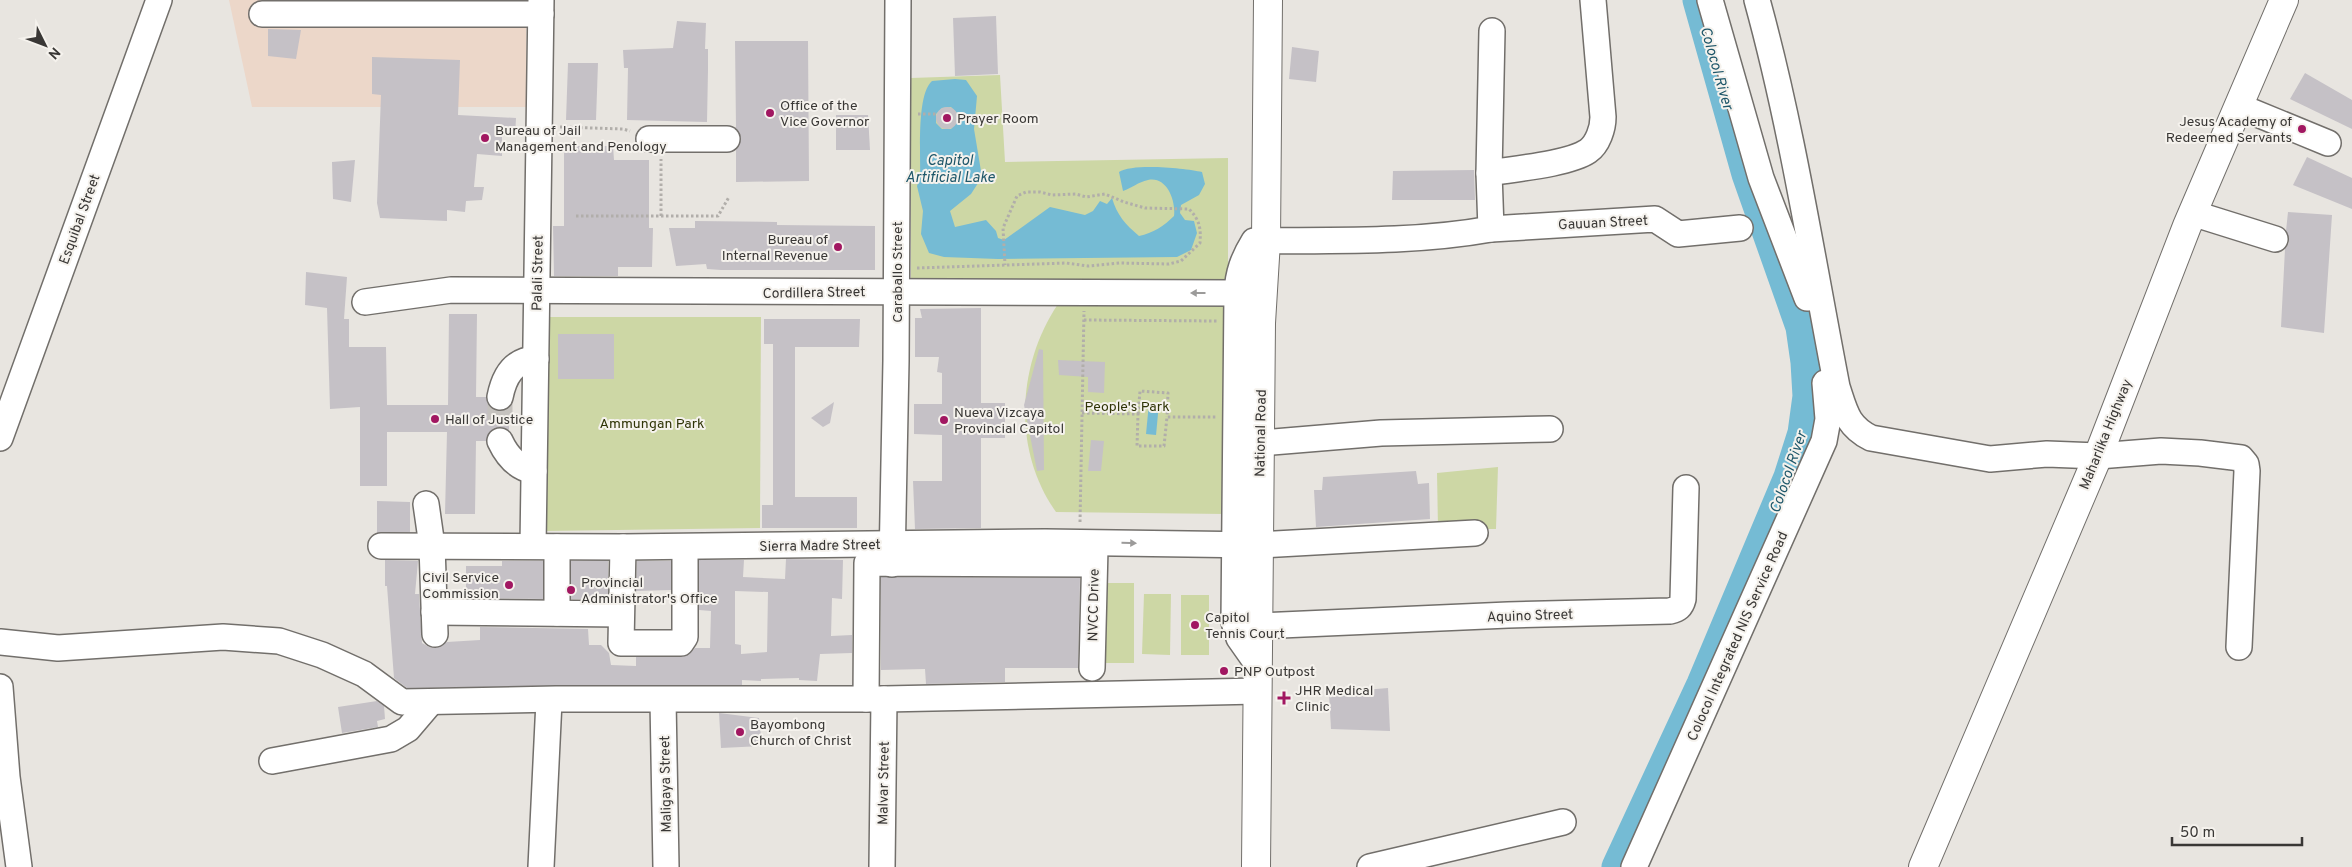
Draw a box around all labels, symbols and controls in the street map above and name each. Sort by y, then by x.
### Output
north arrow [20,20,70,70]
water label: Colocol River [1695,25,1737,113]
text: N [44,43,63,62]
place label: Office of the Vice Governor [780,98,870,131]
marker: Office of the Vice Governor [764,107,776,119]
place label: Prayer Room [957,111,1039,128]
marker: Prayer Room [941,112,953,124]
place label: Jesus Academy of Redeemed Servants [2166,114,2292,147]
place label: Bureau of Jail Management and Penology [495,123,667,156]
marker: Jesus Academy of Redeemed Servants [2296,123,2308,135]
marker: Bureau of Jail Management and Penology [479,132,491,144]
water label: Capitol Artificial Lake [905,152,995,188]
street label: Esquibal Street [56,172,105,267]
street label: Gauuan Street [1558,213,1649,234]
street label: Caraballo Street [890,221,907,323]
place label: Bureau of Internal Revenue [722,232,828,265]
street label: Palali Street [529,235,548,311]
marker: Bureau of Internal Revenue [832,241,844,253]
street label: Cordillera Street [763,284,866,303]
one-way arrow [1189,289,1205,297]
street label: Maharlika Highway [2076,377,2136,492]
street label: National Road [1252,389,1271,477]
park label: People's Park [1084,399,1170,416]
place label: Nueva Vizcaya Provincial Capitol [954,405,1064,438]
place label: Hall of Justice [445,412,533,429]
marker: Hall of Justice [429,413,441,425]
marker: Nueva Vizcaya Provincial Capitol [938,414,950,426]
park label: Ammungan Park [599,416,705,433]
water label: Colocol River [1767,428,1813,516]
street label: Colocol Integrated NIS Service Road [1684,529,1792,744]
street label: Sierra Madre Street [759,537,881,556]
one-way arrow [1121,539,1137,547]
street label: NVCC Drive [1085,569,1104,642]
place label: Civil Service Commission [422,570,499,603]
place label: Provincial Administrator's Office [581,575,718,608]
marker: Civil Service Commission [503,579,515,591]
marker: Provincial Administrator's Office [565,584,577,596]
street label: Aquino Street [1487,606,1574,627]
place label: Capitol Tennis Court [1205,610,1285,643]
marker: Capitol Tennis Court [1189,619,1201,631]
place label: PNP Outpost [1234,664,1315,681]
marker: PNP Outpost [1218,665,1230,677]
place label: JHR Medical Clinic [1295,683,1373,716]
marker: JHR Medical Clinic [1277,691,1291,705]
place label: Bayombong Church of Christ [750,717,852,750]
marker: Bayombong Church of Christ [734,726,746,738]
street label: Maligaya Street [657,735,676,833]
street label: Malvar Street [875,741,894,825]
scale bar [2172,814,2302,846]
text: 50 m [2180,824,2215,843]

